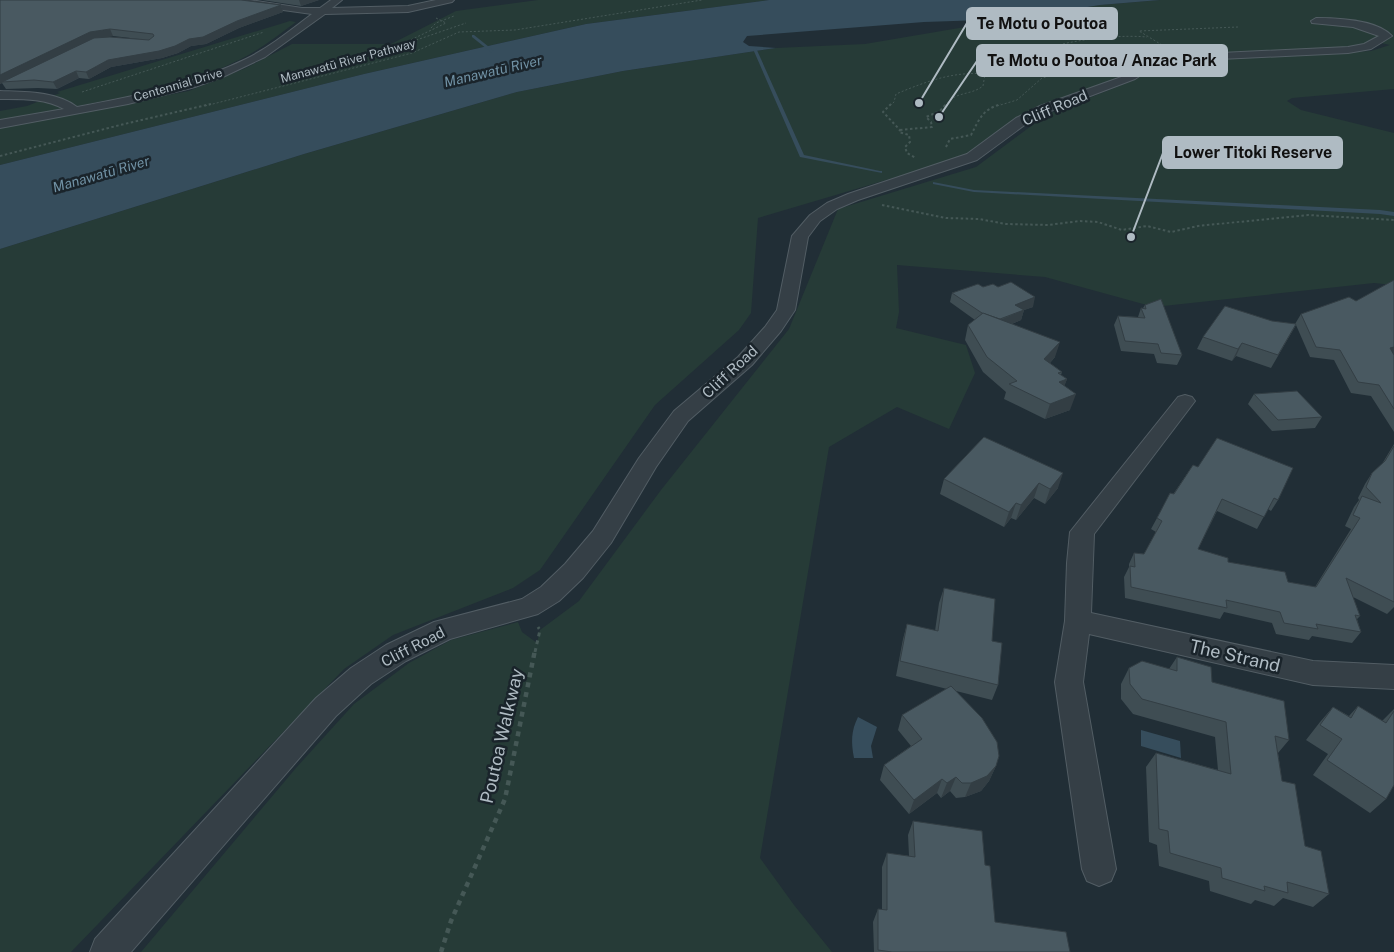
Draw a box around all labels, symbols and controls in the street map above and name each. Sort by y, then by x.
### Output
callout: Te Motu o Poutoa [967,8,1117,39]
text: Te Motu o Poutoa [977,14,1107,33]
street label: Manawatū River Pathway [279,36,418,86]
callout: Te Motu o Poutoa / Anzac Park [977,45,1227,76]
text: Te Motu o Poutoa / Anzac Park [987,51,1217,70]
water label: Manawatū River [442,52,544,90]
street label: Centennial Drive [132,66,224,104]
street label: Cliff Road [1020,86,1090,129]
callout: Lower Titoki Reserve [1163,137,1342,168]
text: Lower Titoki Reserve [1174,143,1332,162]
water label: Manawatū River [51,152,152,195]
street label: Cliff Road [699,342,761,401]
street label: Cliff Road [378,623,447,670]
street label: The Strand [1188,635,1282,676]
street label: Poutoa Walkway [476,666,527,805]

